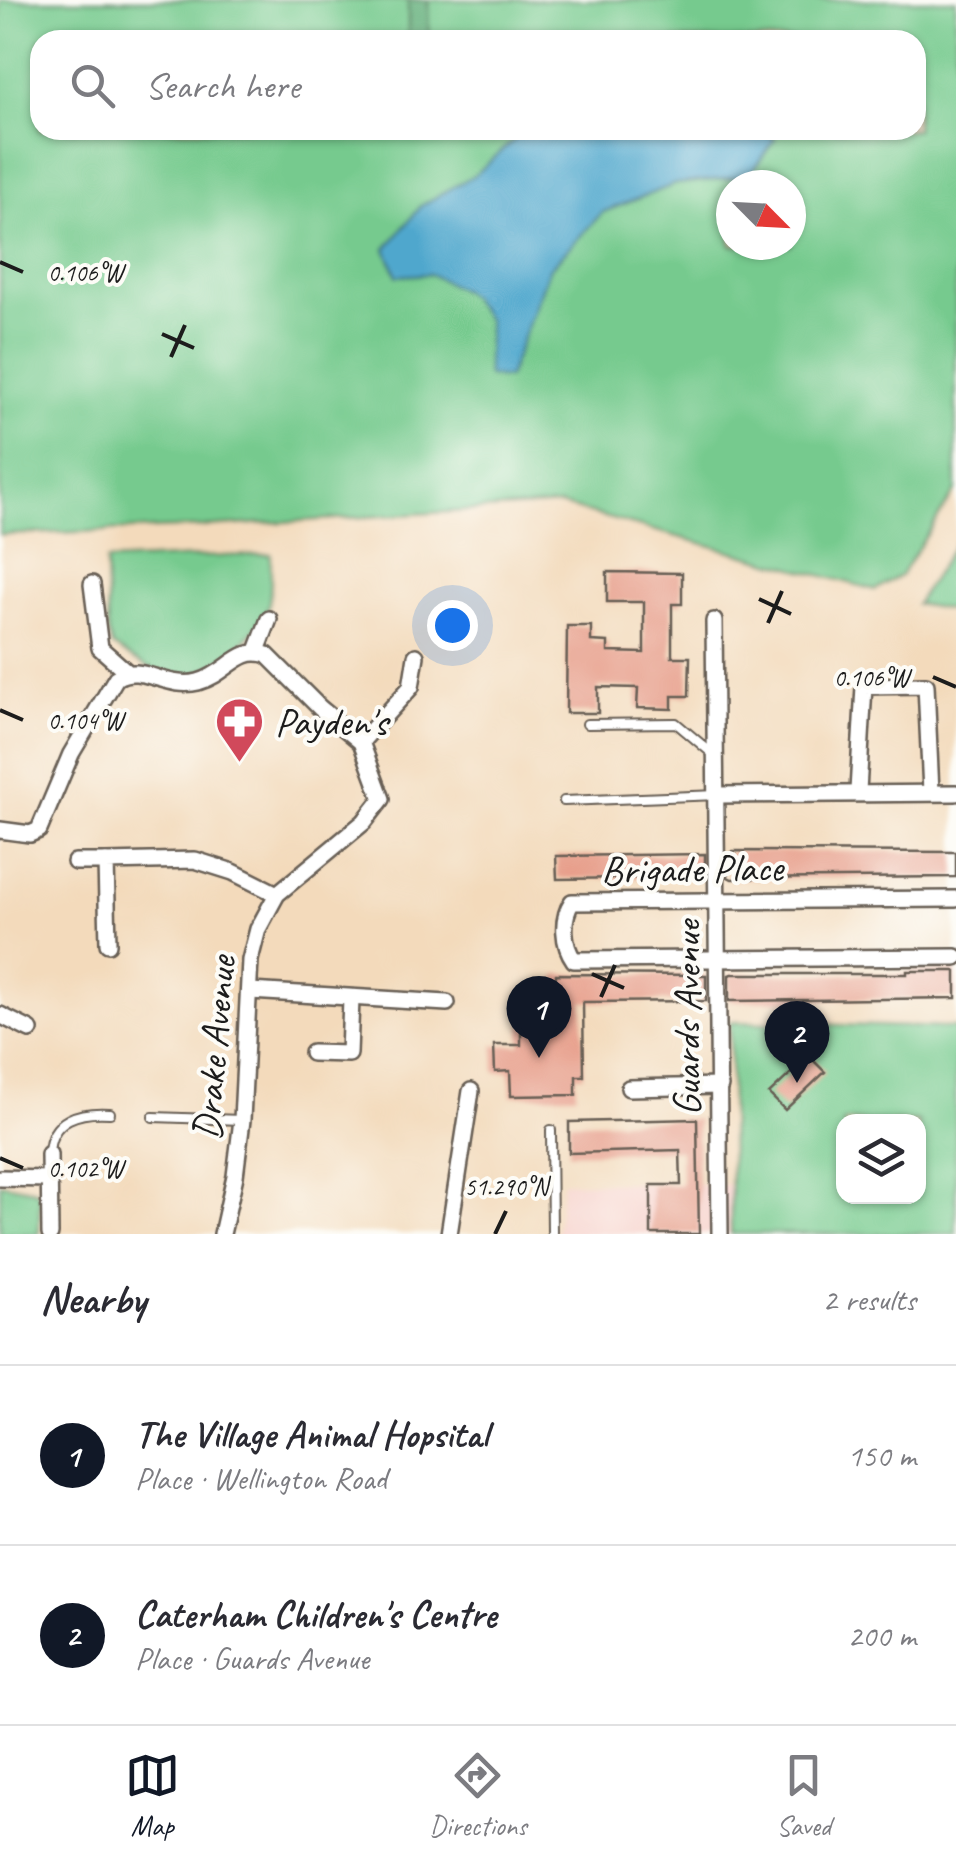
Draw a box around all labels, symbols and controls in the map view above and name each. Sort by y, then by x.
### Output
search box [30,30,926,140]
icon: search [65,58,120,113]
text: Search here [145,62,300,109]
north arrow [716,170,806,260]
text: 0.106°W [47,257,127,289]
your location [427,600,478,651]
text: 0.106°W [833,662,913,694]
pharmacy icon: Payden's [214,696,266,764]
place label: Payden's [275,697,391,747]
text: 0.104°W [47,705,127,737]
street label: Brigade Place [601,842,786,896]
street label: Guards Avenue [662,917,712,1116]
street label: Drake Avenue [181,951,247,1142]
pin: 1 [506,976,572,1058]
pin: 2 [764,1000,830,1083]
map controls [836,1114,926,1204]
button: layers [836,1114,926,1204]
text: 0.102°W [47,1153,127,1185]
text: 51.290°N [464,1171,552,1203]
text: Nearby [40,1273,146,1326]
text: 2 results [822,1279,916,1320]
text: The Village Animal Hopsital [135,1411,488,1458]
text: 1 [65,1435,80,1476]
text: 150 m [847,1435,916,1476]
text: Place · Wellington Road [135,1458,387,1499]
text: Caterham Children's Centre [135,1591,497,1638]
text: 2 [65,1615,80,1656]
text: 200 m [847,1615,916,1656]
text: Place · Guards Avenue [135,1638,369,1679]
tab: Map [125,1748,180,1843]
tab: Directions [429,1748,527,1843]
tab: Saved [776,1748,831,1843]

